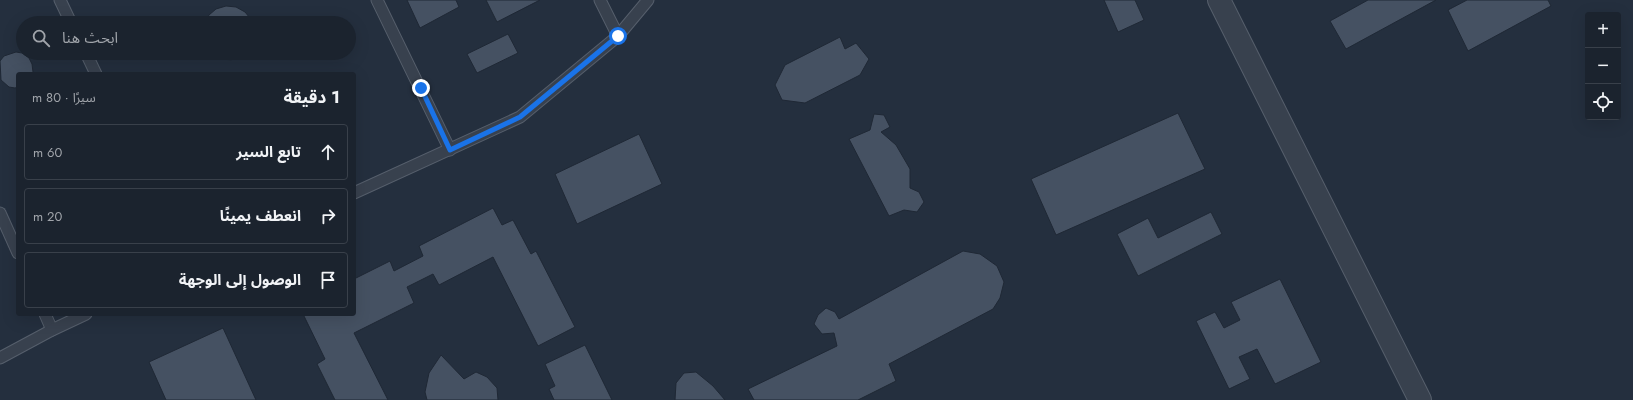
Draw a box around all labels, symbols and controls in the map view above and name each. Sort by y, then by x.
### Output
map controls [1585,12,1621,120]
button: + [1585,12,1621,48]
search box [16,16,356,60]
icon: search [30,27,52,49]
text: ابحث هنا [62,27,118,49]
route start [609,27,627,45]
button: − [1585,48,1621,84]
route end [412,79,430,97]
button: locate [1585,84,1621,120]
text: 1 دقيقة [283,85,340,109]
text: سيرًا · 80 m [32,88,96,107]
text: تابع السير [236,141,301,163]
icon: ahead [317,141,339,163]
text: 60 m [33,143,62,162]
text: انعطف يمينًا [220,205,301,227]
icon: right [317,205,339,227]
text: 20 m [33,207,62,226]
text: الوصول إلى الوجهة [179,269,301,291]
icon: arrive [317,269,339,291]

